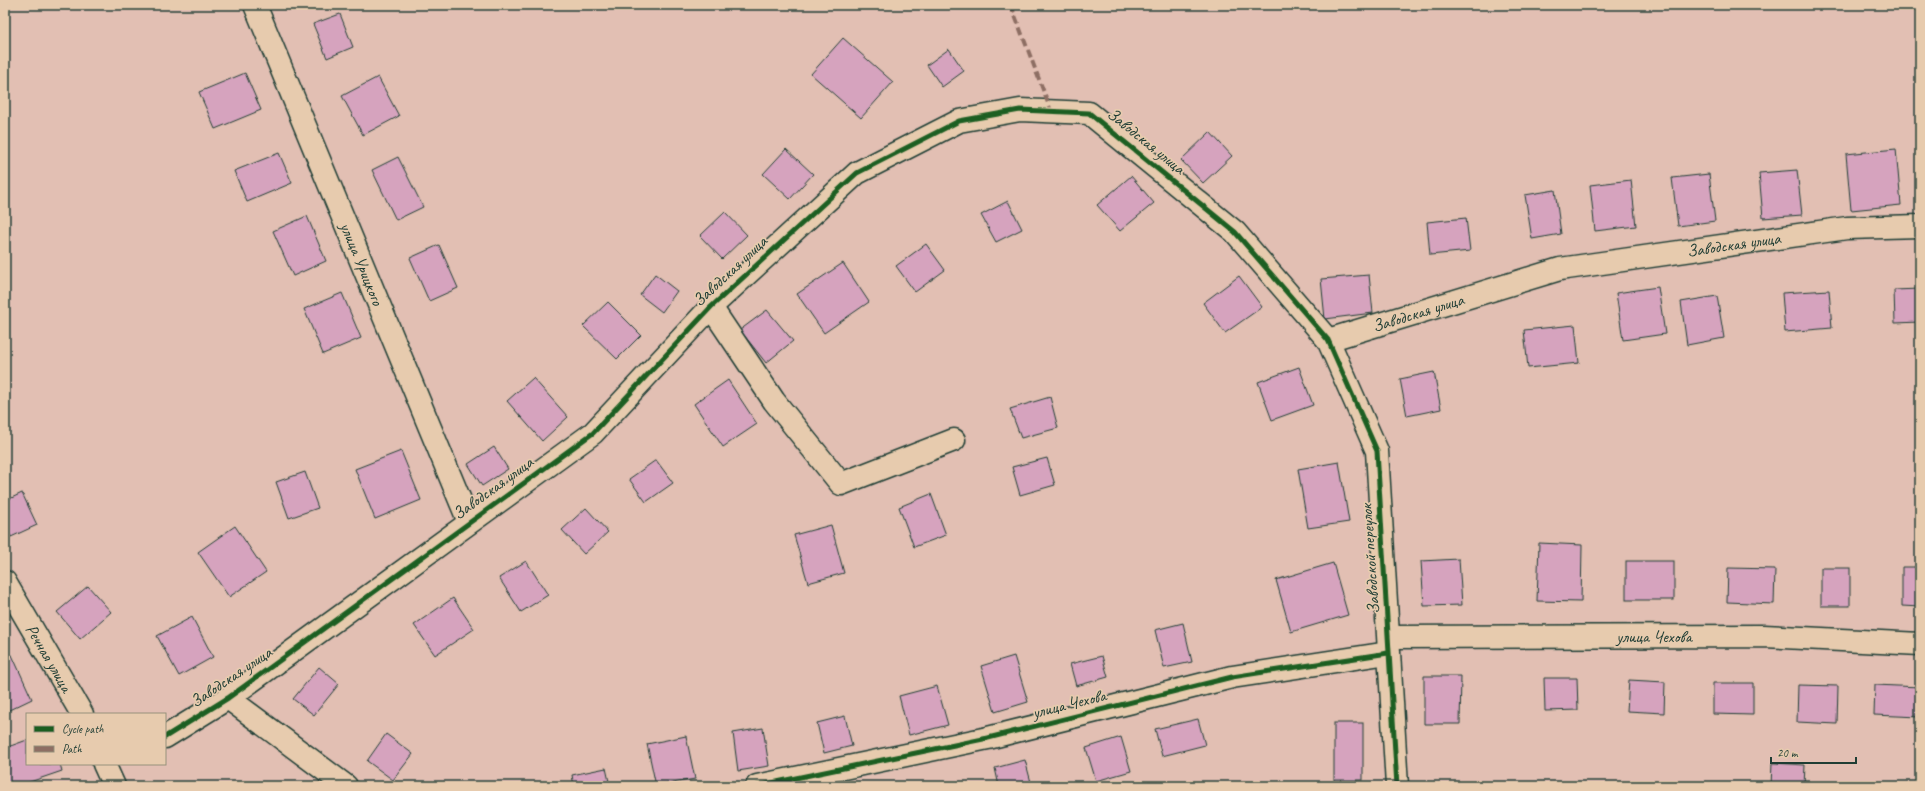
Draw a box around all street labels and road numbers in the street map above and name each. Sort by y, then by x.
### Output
street label: Заводская улица [1103,103,1190,180]
street label: улица Урицкого [335,218,389,309]
street label: Заводская улица [1685,227,1783,261]
street label: Заводская улица [688,230,773,311]
street label: Заводская улица [1370,288,1468,336]
street label: Заводская улица [449,451,539,524]
street label: Заводской переулок [1356,502,1384,615]
street label: Речная улица [21,620,78,697]
street label: улица Чехова [1615,626,1694,647]
street label: Заводская улица [186,641,277,712]
street label: улица Чехова [1029,684,1110,724]

